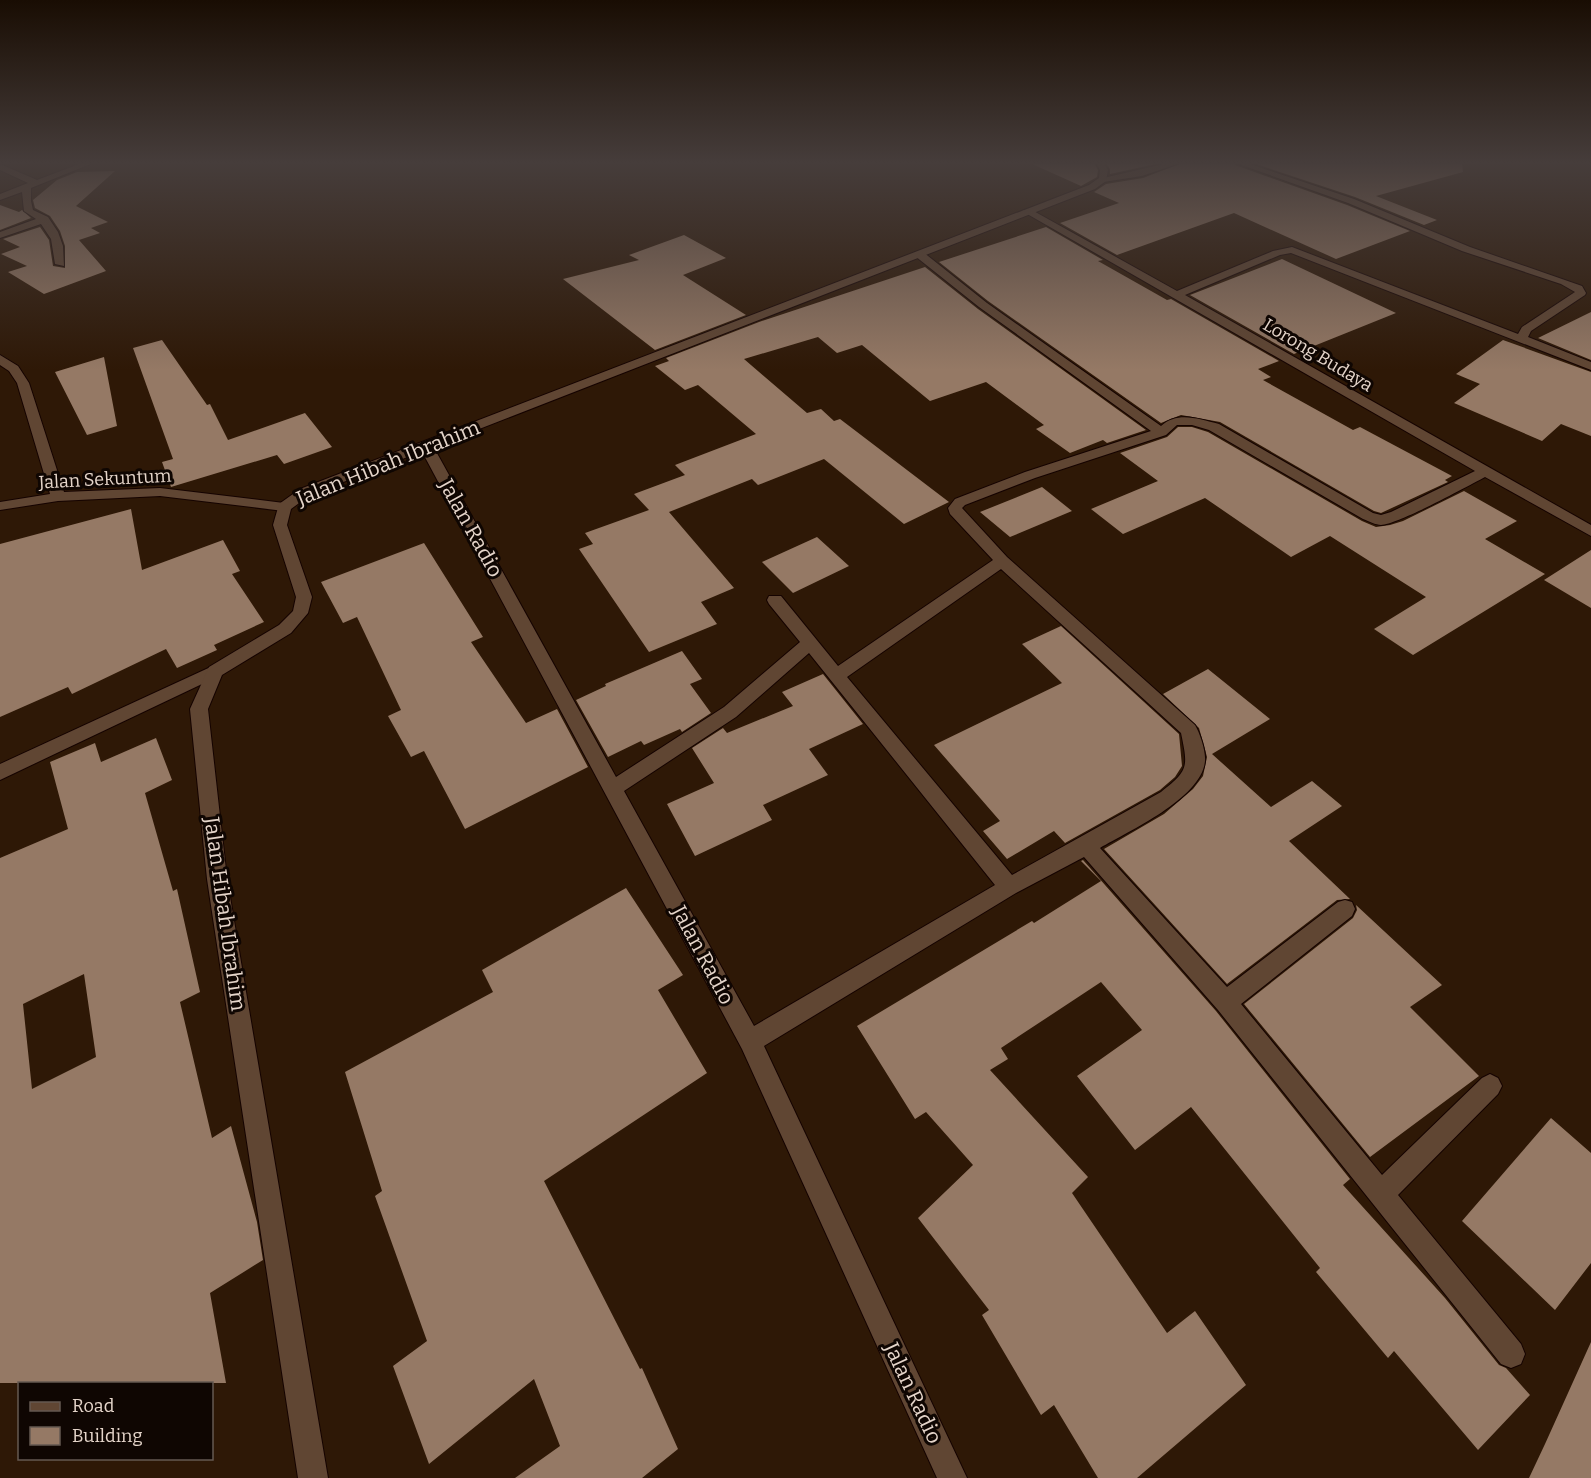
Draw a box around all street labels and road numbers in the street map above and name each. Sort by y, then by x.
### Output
street label: Lorong Budaya [1259,314,1377,396]
street label: Jalan Hibah Ibrahim [292,414,484,512]
street label: Jalan Sekuntum [37,465,172,494]
street label: Jalan Radio [433,473,509,582]
street label: Jalan Hibah Ibrahim [198,814,251,1013]
street label: Jalan Radio [666,900,740,1009]
street label: Jalan Radio [878,1337,948,1448]

